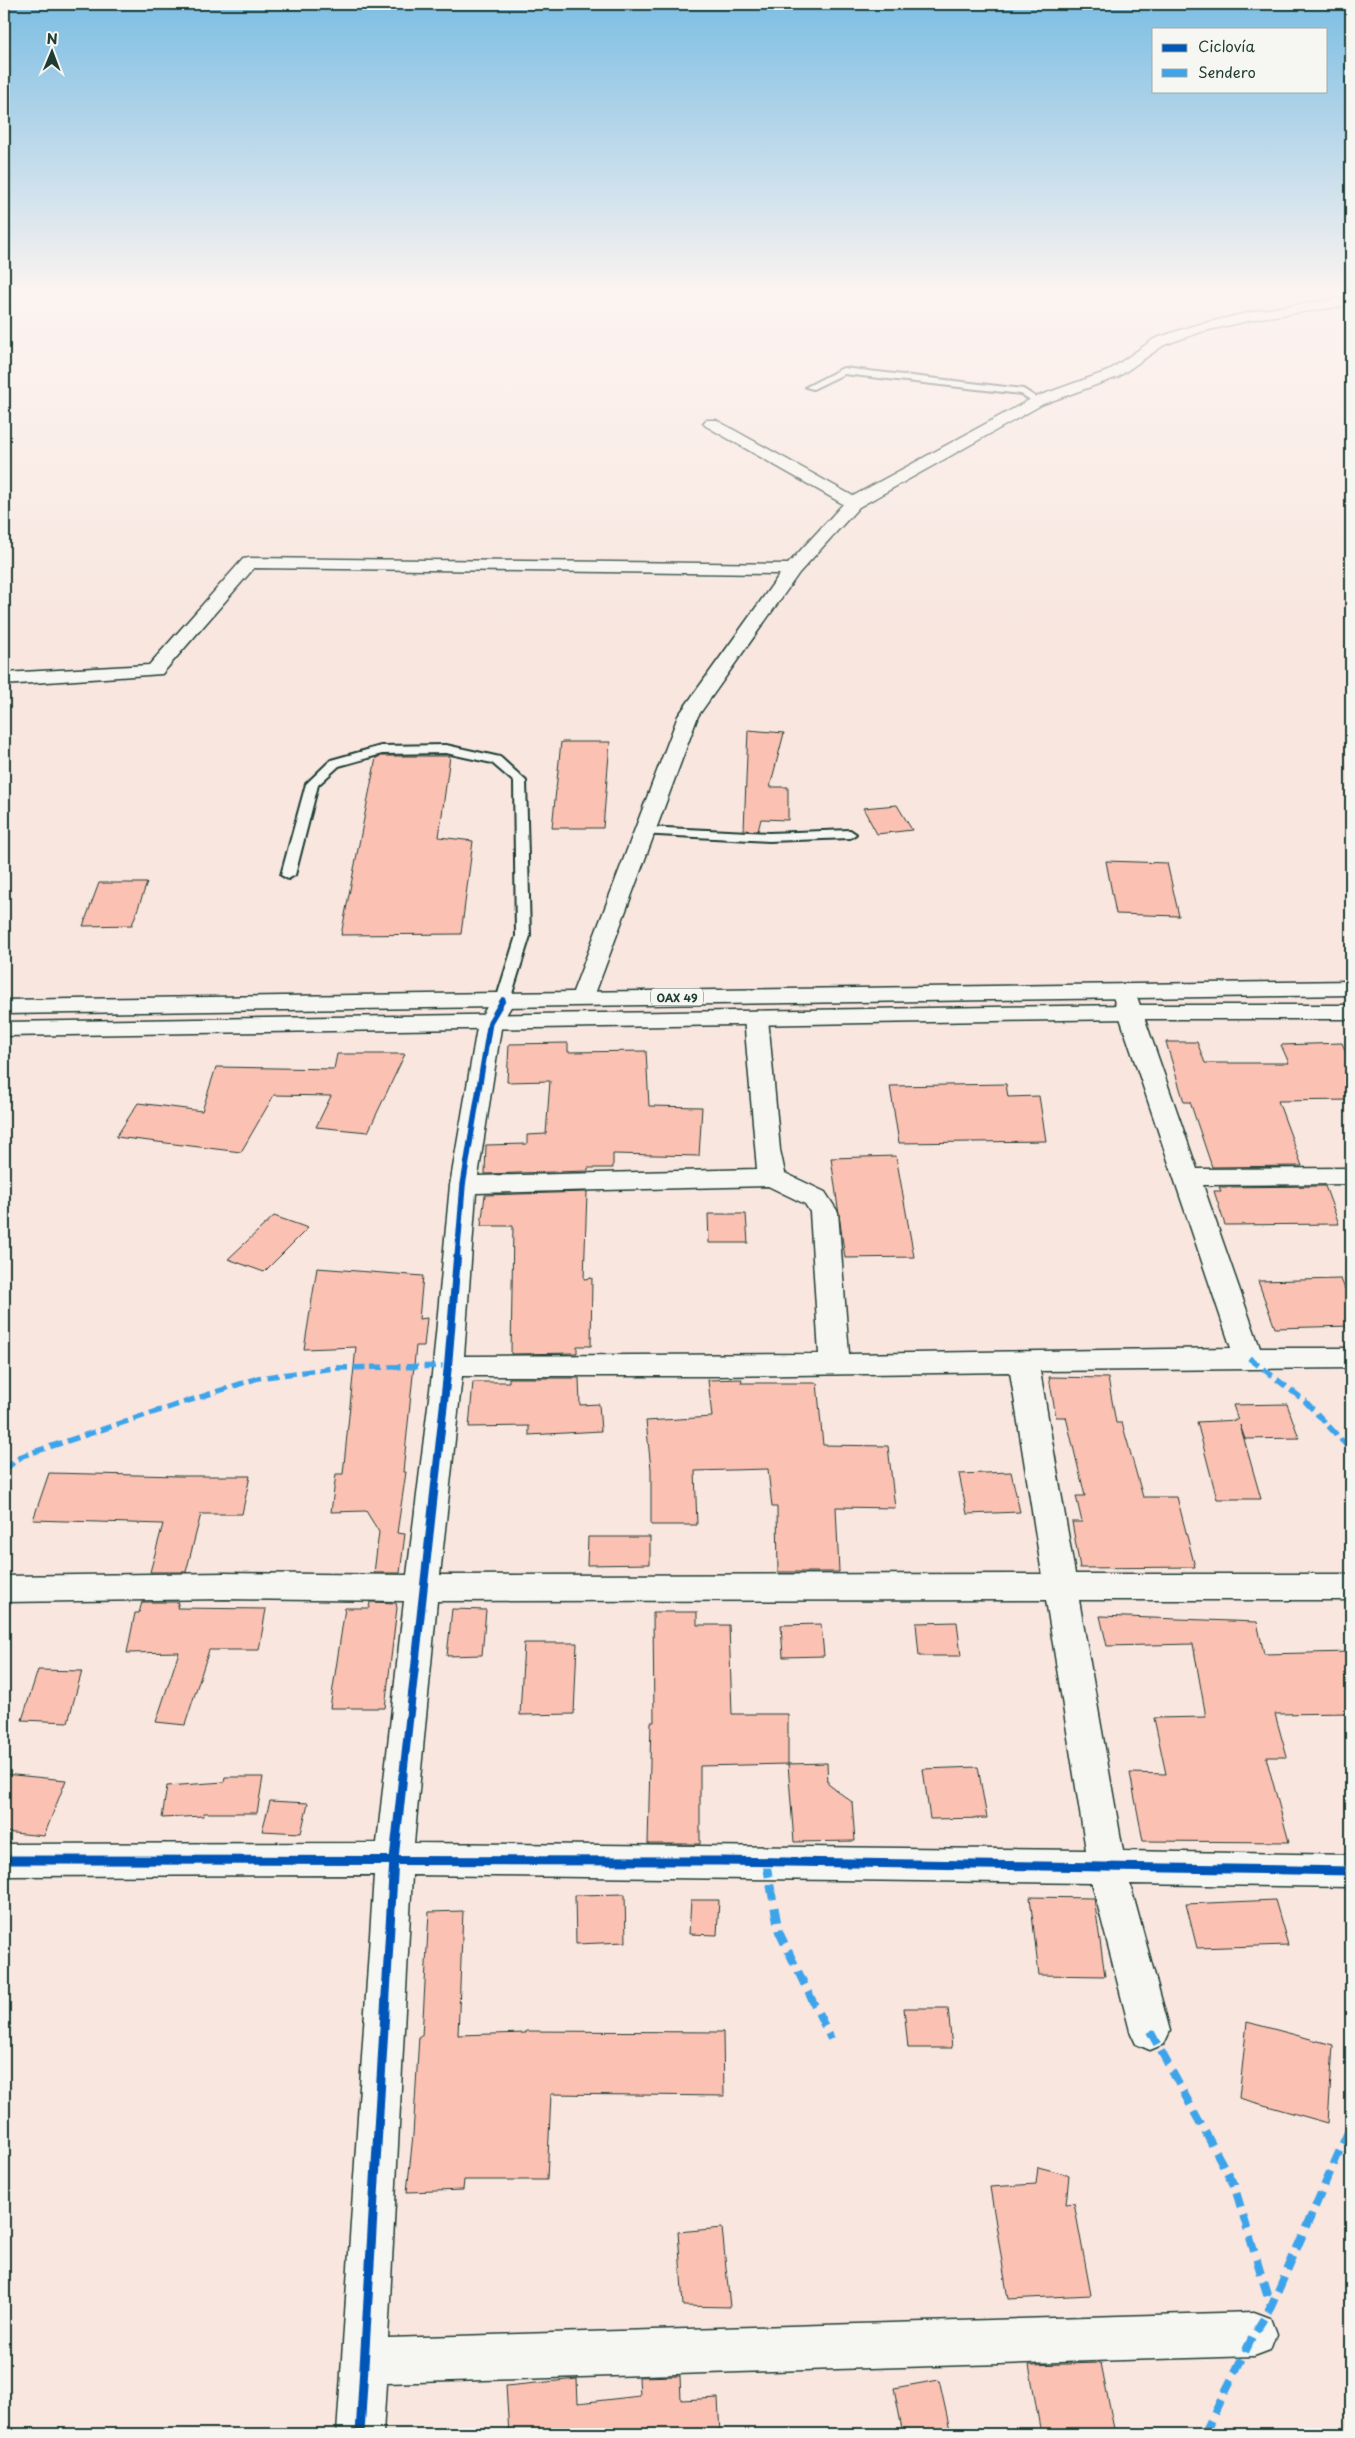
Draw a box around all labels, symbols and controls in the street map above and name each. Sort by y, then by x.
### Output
north arrow [28,28,78,78]
text: N [47,28,58,49]
legend [1152,28,1328,92]
text: Ciclovía [1198,34,1256,57]
text: Sendero [1198,60,1256,83]
road number: OAX 49 [651,989,703,1006]

